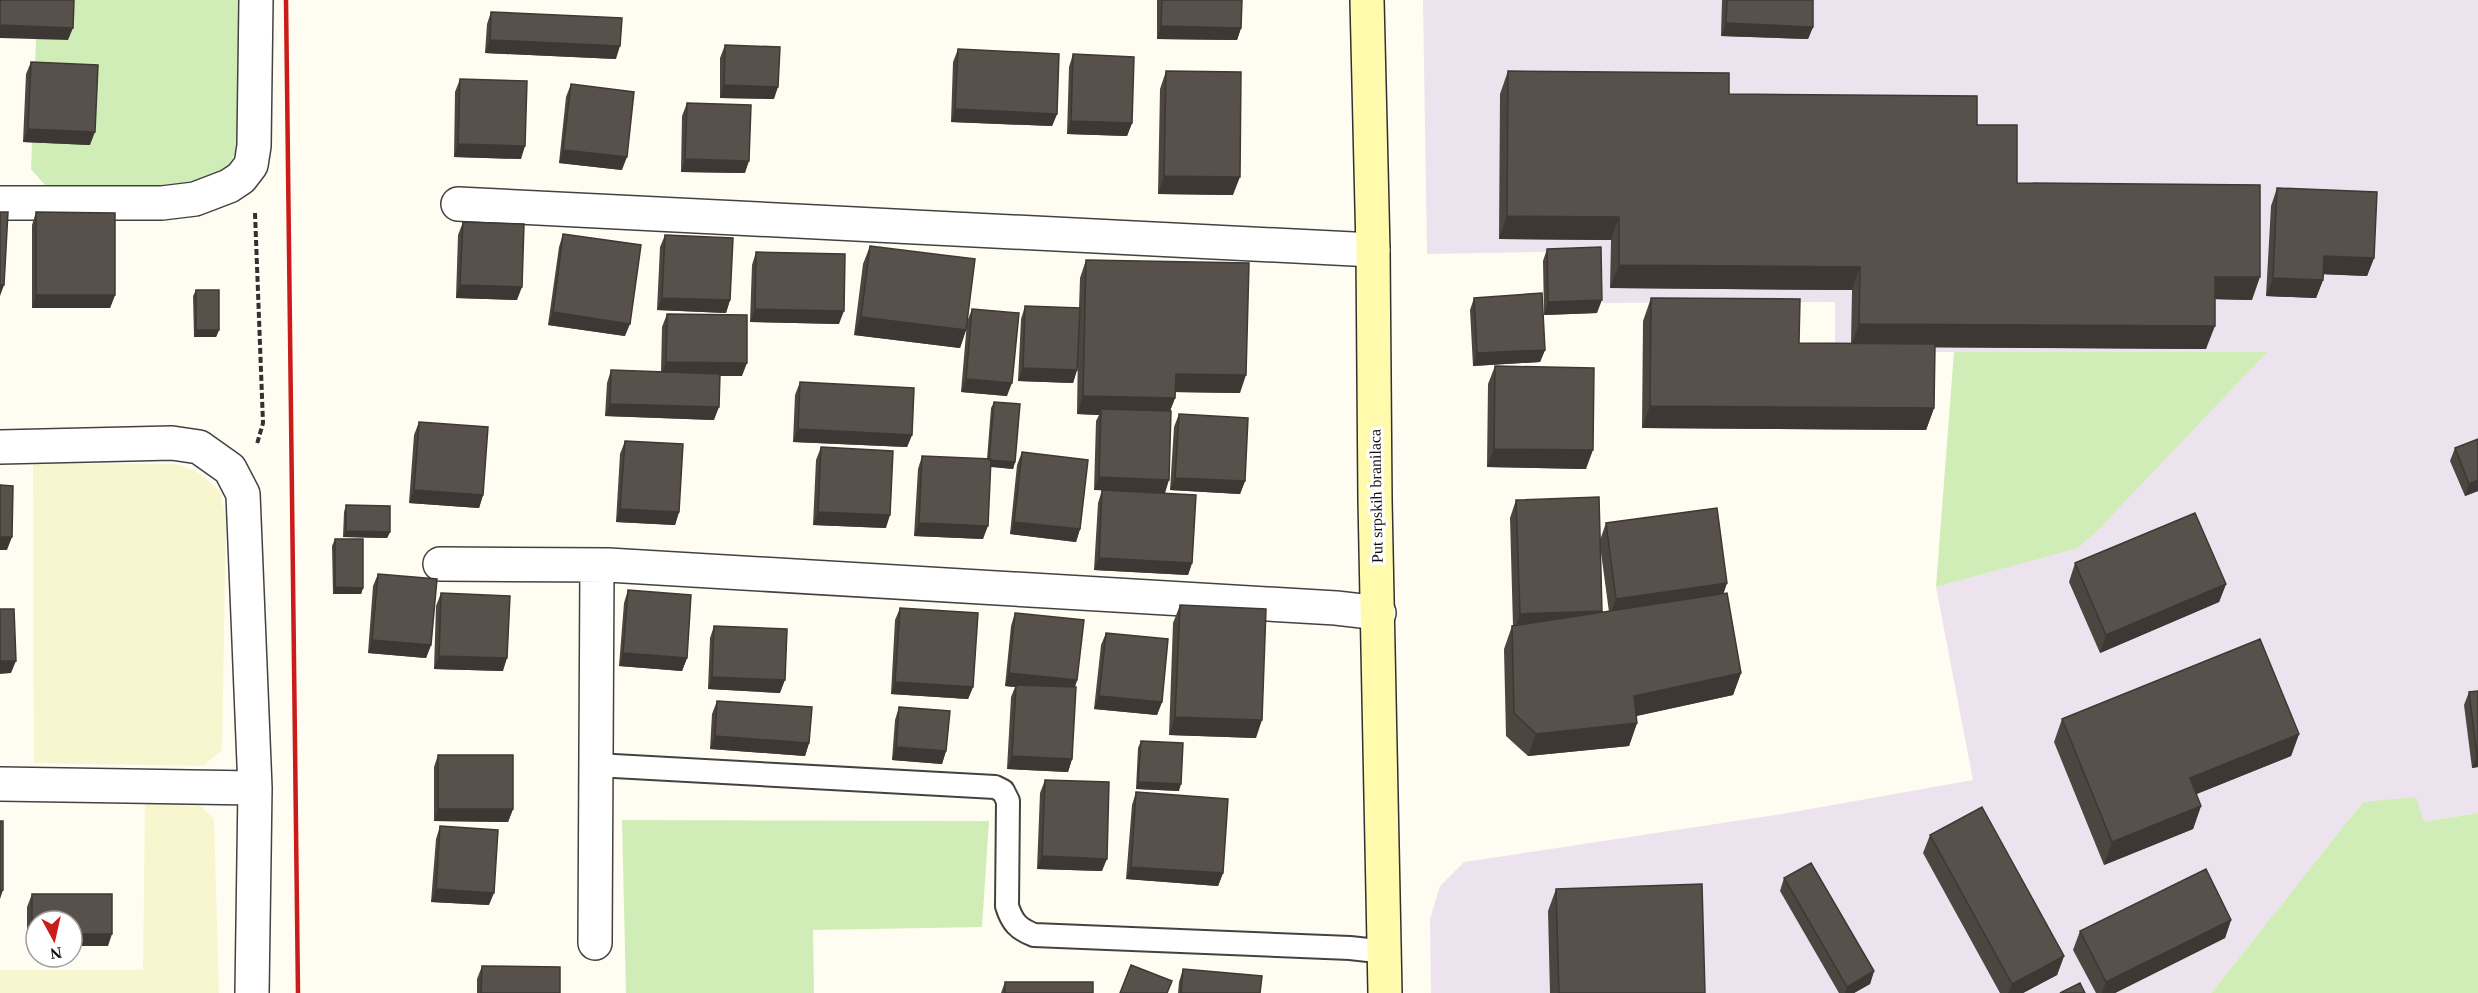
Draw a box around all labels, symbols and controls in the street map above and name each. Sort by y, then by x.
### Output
street label: Put srpskih branilaca [1366,429,1387,563]
north arrow [24,909,84,969]
text: N [49,944,63,963]

